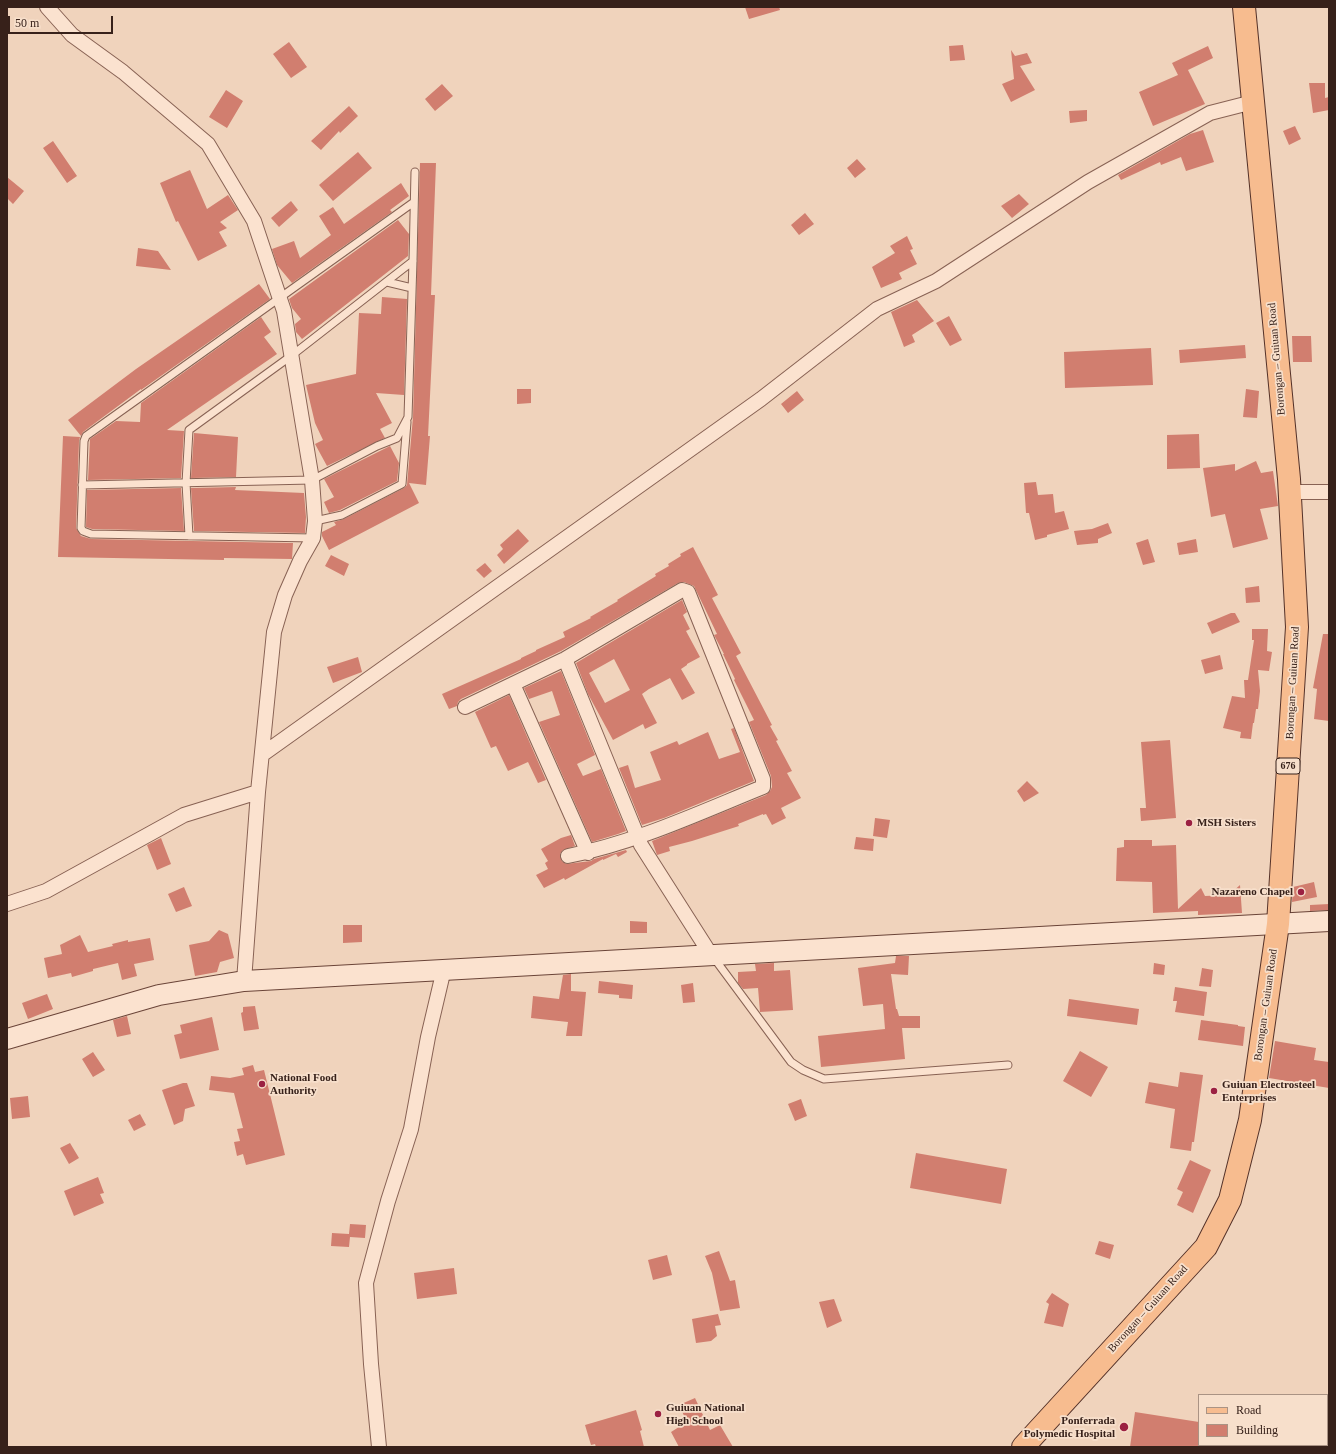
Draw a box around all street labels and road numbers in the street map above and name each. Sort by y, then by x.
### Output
street label: Borongan – Guiuan Road [1266,302,1288,416]
street label: Borongan – Guiuan Road [1283,626,1303,740]
road number: 676 [1276,758,1300,774]
street label: Borongan – Guiuan Road [1252,948,1280,1062]
street label: Borongan – Guiuan Road [1105,1263,1191,1355]

